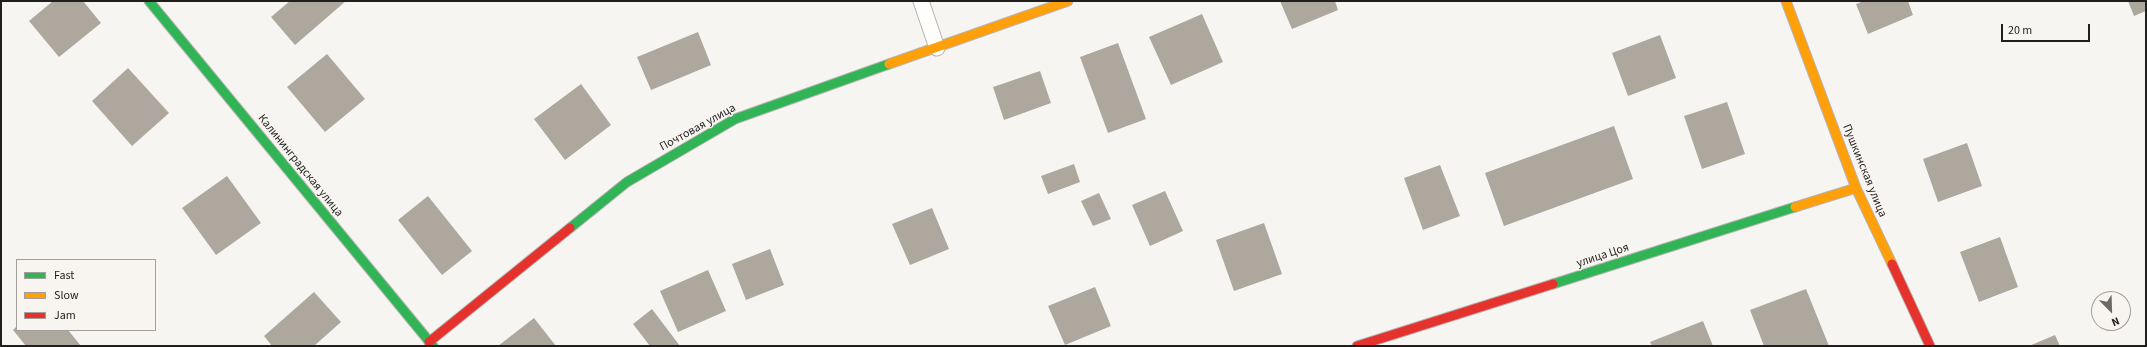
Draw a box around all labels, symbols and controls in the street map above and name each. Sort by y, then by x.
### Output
scale bar [2003,16,2092,42]
text: 20 m [2008,22,2032,39]
street label: Почтовая улица [658,101,738,155]
street label: Калининградская улица [254,112,346,220]
street label: Пушкинская улица [1839,122,1889,220]
street label: улица Цоя [1575,241,1631,271]
legend [16,259,156,331]
text: Fast [54,267,74,284]
text: Slow [54,287,79,304]
north arrow [2091,291,2131,331]
text: Jam [54,307,76,324]
text: N [2109,313,2122,330]

